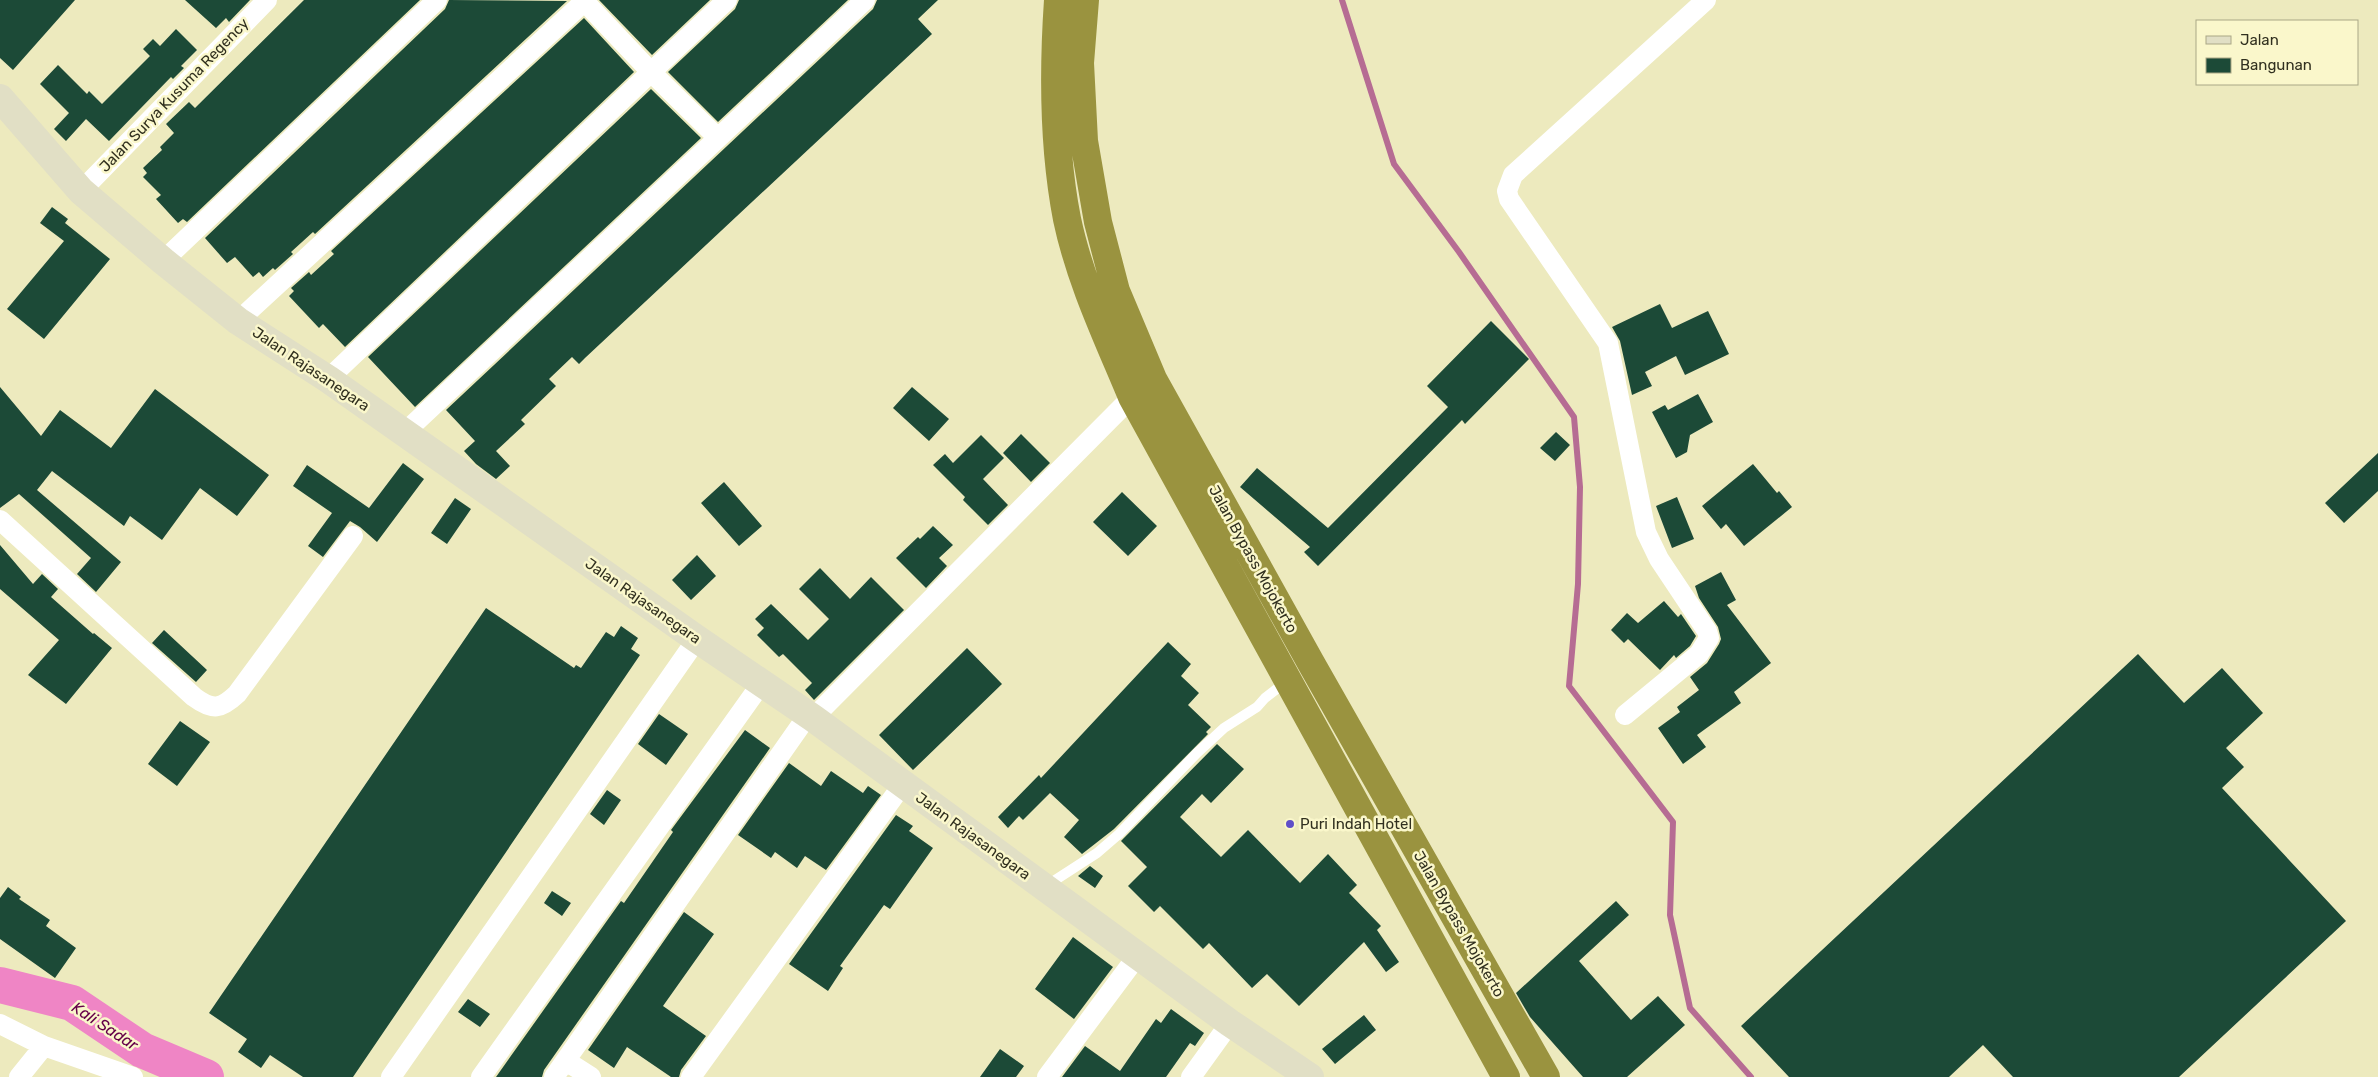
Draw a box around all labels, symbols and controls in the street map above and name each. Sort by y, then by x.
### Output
street label: Jalan Surya Kusuma Regency [96,14,252,176]
legend [2196,20,2358,85]
text: Jalan [2240,31,2279,49]
text: Bangunan [2240,56,2312,74]
street label: Jalan Rajasanegara [249,323,373,415]
street label: Jalan Bypass Mojokerto [1205,482,1301,636]
street label: Jalan Rajasanegara [582,554,704,648]
street label: Jalan Rajasanegara [912,788,1034,884]
place label: Puri Indah Hotel [1300,815,1412,833]
marker: Puri Indah Hotel [1284,818,1296,830]
street label: Jalan Bypass Mojokerto [1410,848,1508,1000]
water label: Kali Sadar [68,998,142,1055]

